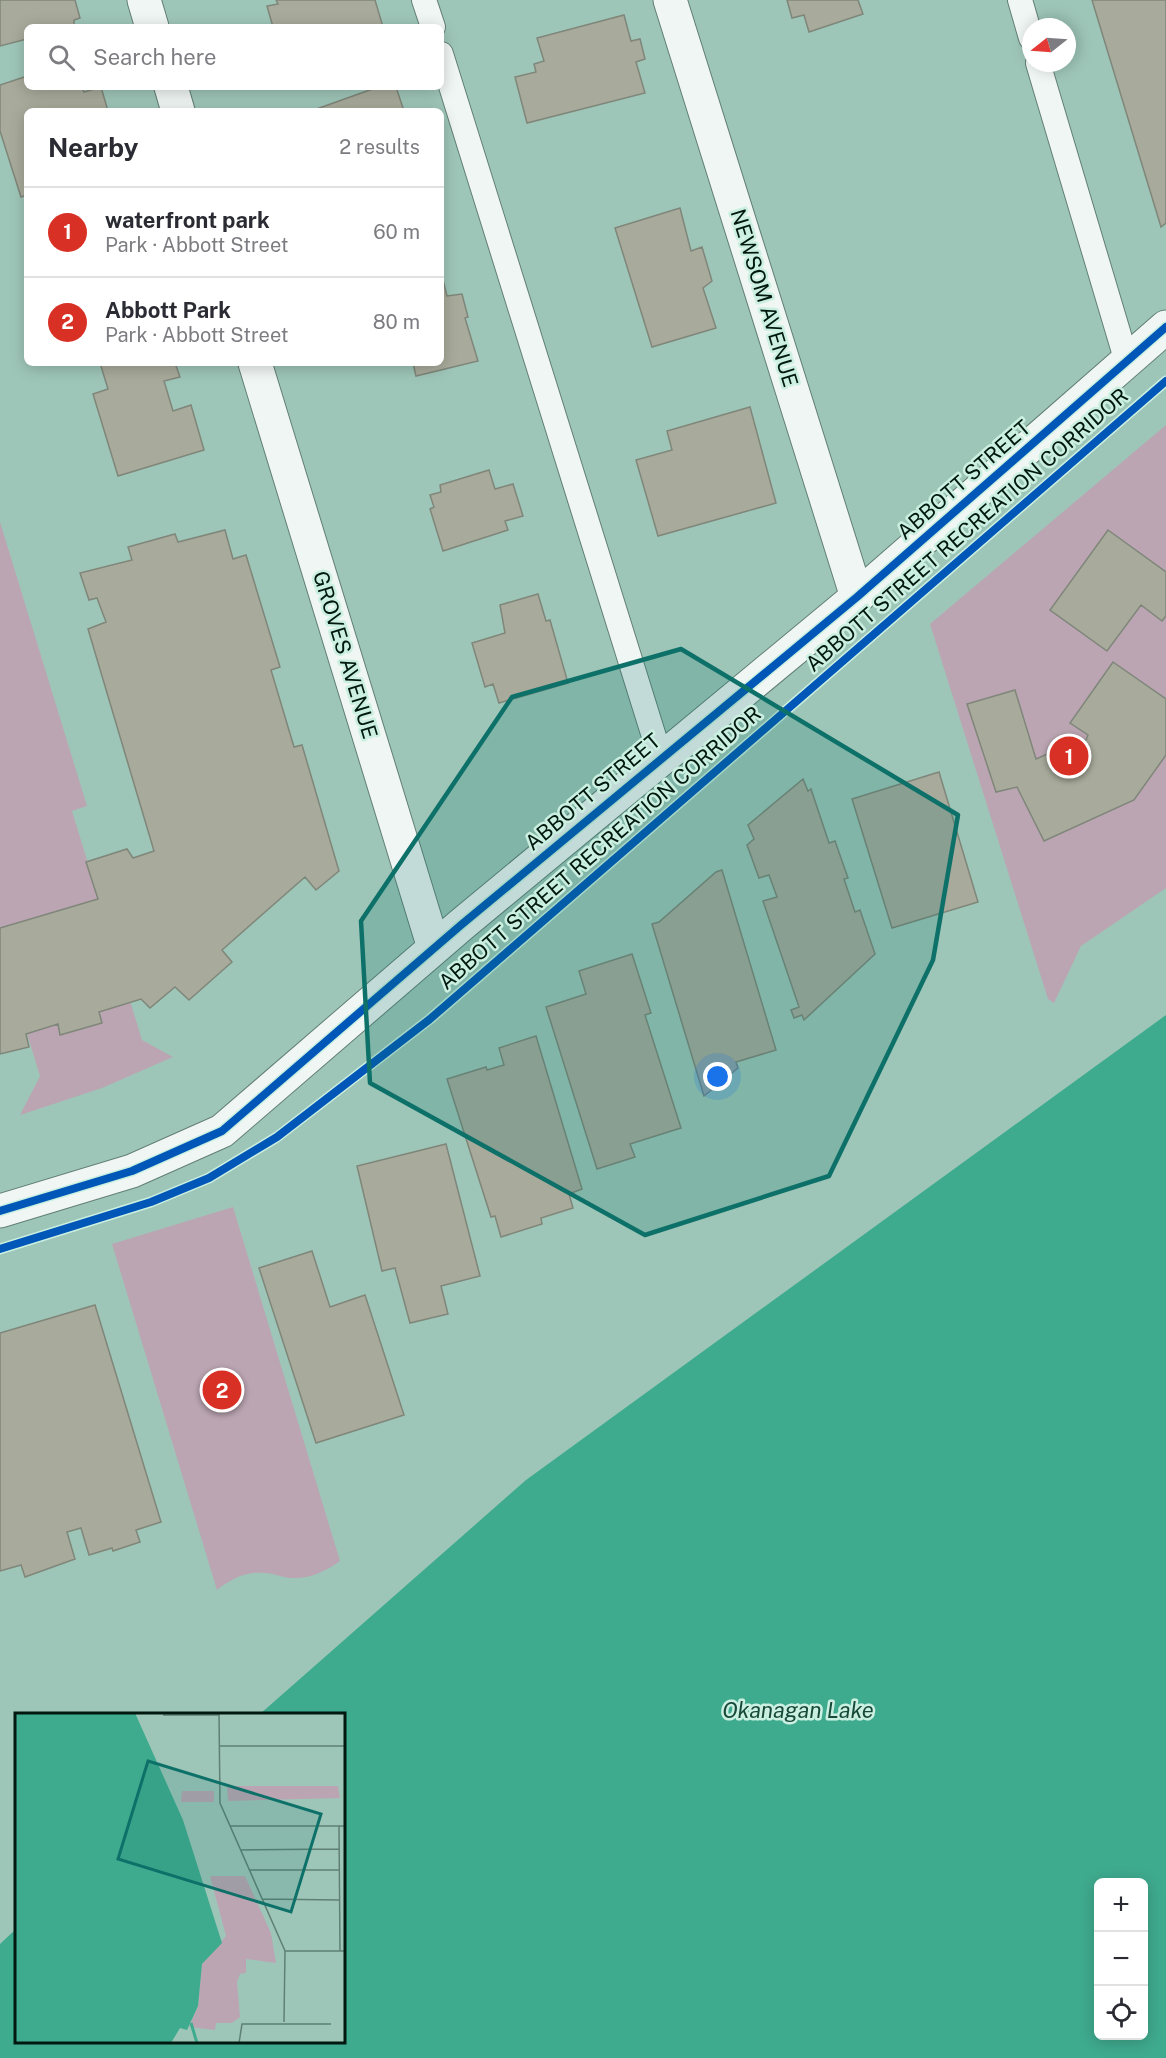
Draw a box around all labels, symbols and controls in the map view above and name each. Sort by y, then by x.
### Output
north arrow [1022,18,1076,72]
search box [24,24,444,90]
icon: search [45,41,78,74]
text: Search here [93,44,217,70]
text: Nearby [48,132,138,163]
text: 2 results [339,135,420,159]
street label: NEWSOM AVENUE [726,206,803,390]
text: waterfront park [105,207,270,233]
text: 1 [63,220,72,244]
text: 60 m [373,220,420,244]
text: Park · Abbott Street [105,233,289,257]
text: Abbott Park [105,297,231,323]
text: 2 [61,310,74,334]
text: 80 m [373,310,420,334]
text: Park · Abbott Street [105,323,289,347]
street label: ABBOTT STREET RECREATION CORRIDOR [800,383,1133,676]
street label: ABBOTT STREET [892,415,1036,544]
street label: GROVES AVENUE [308,568,383,742]
street label: ABBOTT STREET RECREATION CORRIDOR [433,701,766,994]
street label: ABBOTT STREET [520,728,665,855]
pin: 1 [1050,734,1088,778]
your location [703,1062,732,1091]
pin: 2 [202,1368,242,1412]
water label: Okanagan Lake [722,1697,874,1723]
inset map [15,1713,345,2043]
map controls [1094,1878,1148,2040]
button: + [1094,1878,1148,1932]
button: − [1094,1932,1148,1986]
button: locate [1094,1986,1148,2040]

